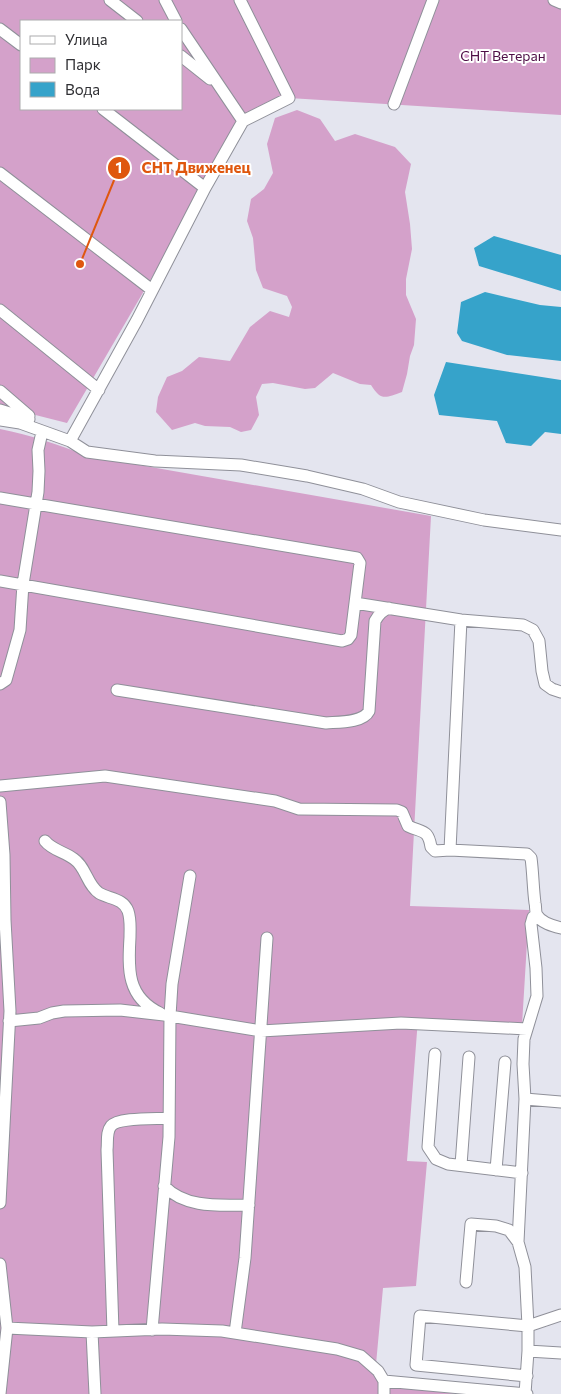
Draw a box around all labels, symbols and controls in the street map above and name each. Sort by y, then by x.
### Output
legend [20,20,182,110]
text: Улица [65,30,107,48]
park label: СНТ Ветеран [460,47,546,64]
text: Парк [65,55,101,73]
text: Вода [65,80,100,98]
callout: СНТ Движенец [107,153,261,183]
text: 1 [116,158,122,176]
text: СНТ Движенец [141,158,251,176]

